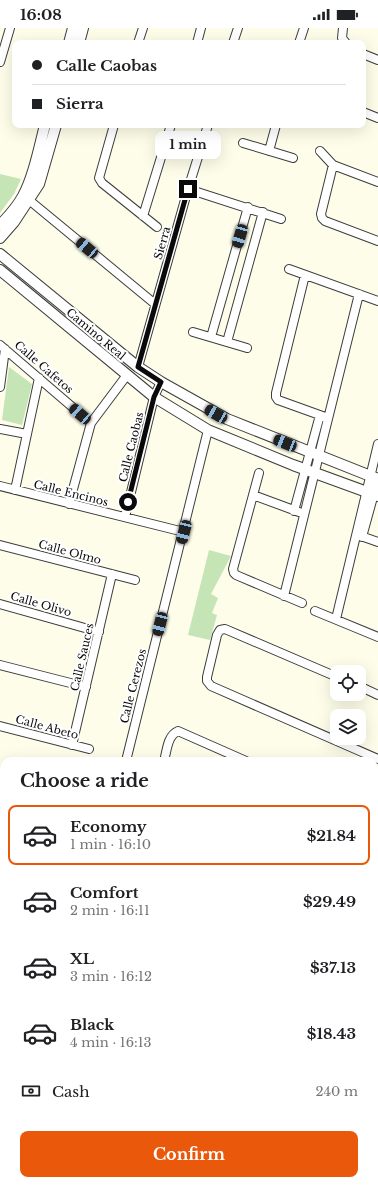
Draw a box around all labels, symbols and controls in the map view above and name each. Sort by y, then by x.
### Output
text: 16:08 [20,5,62,24]
text: Calle Caobas [56,56,157,75]
text: Sierra [56,94,104,113]
callout: 1 min [155,131,221,159]
text: 1 min [169,136,207,153]
route end [179,180,197,198]
car [231,223,249,249]
street label: Sierra [151,224,174,261]
car [74,236,100,260]
street label: Camino Real [64,305,129,363]
street label: Calle Cafetos [12,338,76,396]
car [67,402,93,426]
car [203,403,229,425]
street label: Calle Caobas [116,410,146,484]
car [272,433,298,453]
street label: Calle Encinos [32,477,110,509]
route start [119,493,137,511]
car [175,519,193,545]
street label: Calle Olmo [37,537,103,567]
street label: Calle Olivo [9,589,73,619]
car [151,611,169,637]
street label: Calle Sauces [67,622,97,692]
street label: Calle Cerezos [117,647,149,725]
map controls [330,665,366,745]
button: locate [330,665,366,701]
button: layers [330,709,366,745]
street label: Calle Abeto [14,712,80,742]
text: Choose a ride [20,770,149,792]
icon: car [22,817,58,853]
text: Economy [70,817,147,836]
text: $21.84 [307,826,356,845]
text: 1 min · 16:10 [70,836,151,853]
icon: car [22,883,58,919]
text: Comfort [70,883,138,902]
text: $29.49 [303,892,356,911]
text: 2 min · 16:11 [70,902,150,919]
icon: car [22,949,58,985]
text: XL [70,949,94,968]
text: $37.13 [310,958,356,977]
text: 3 min · 16:12 [70,968,152,985]
icon: car [22,1015,58,1051]
text: Black [70,1015,114,1034]
text: $18.43 [307,1024,356,1043]
text: 4 min · 16:13 [70,1034,152,1051]
icon: cash [20,1080,42,1102]
text: Cash [52,1082,89,1101]
text: 240 m [315,1083,358,1100]
button: Confirm [20,1131,358,1177]

